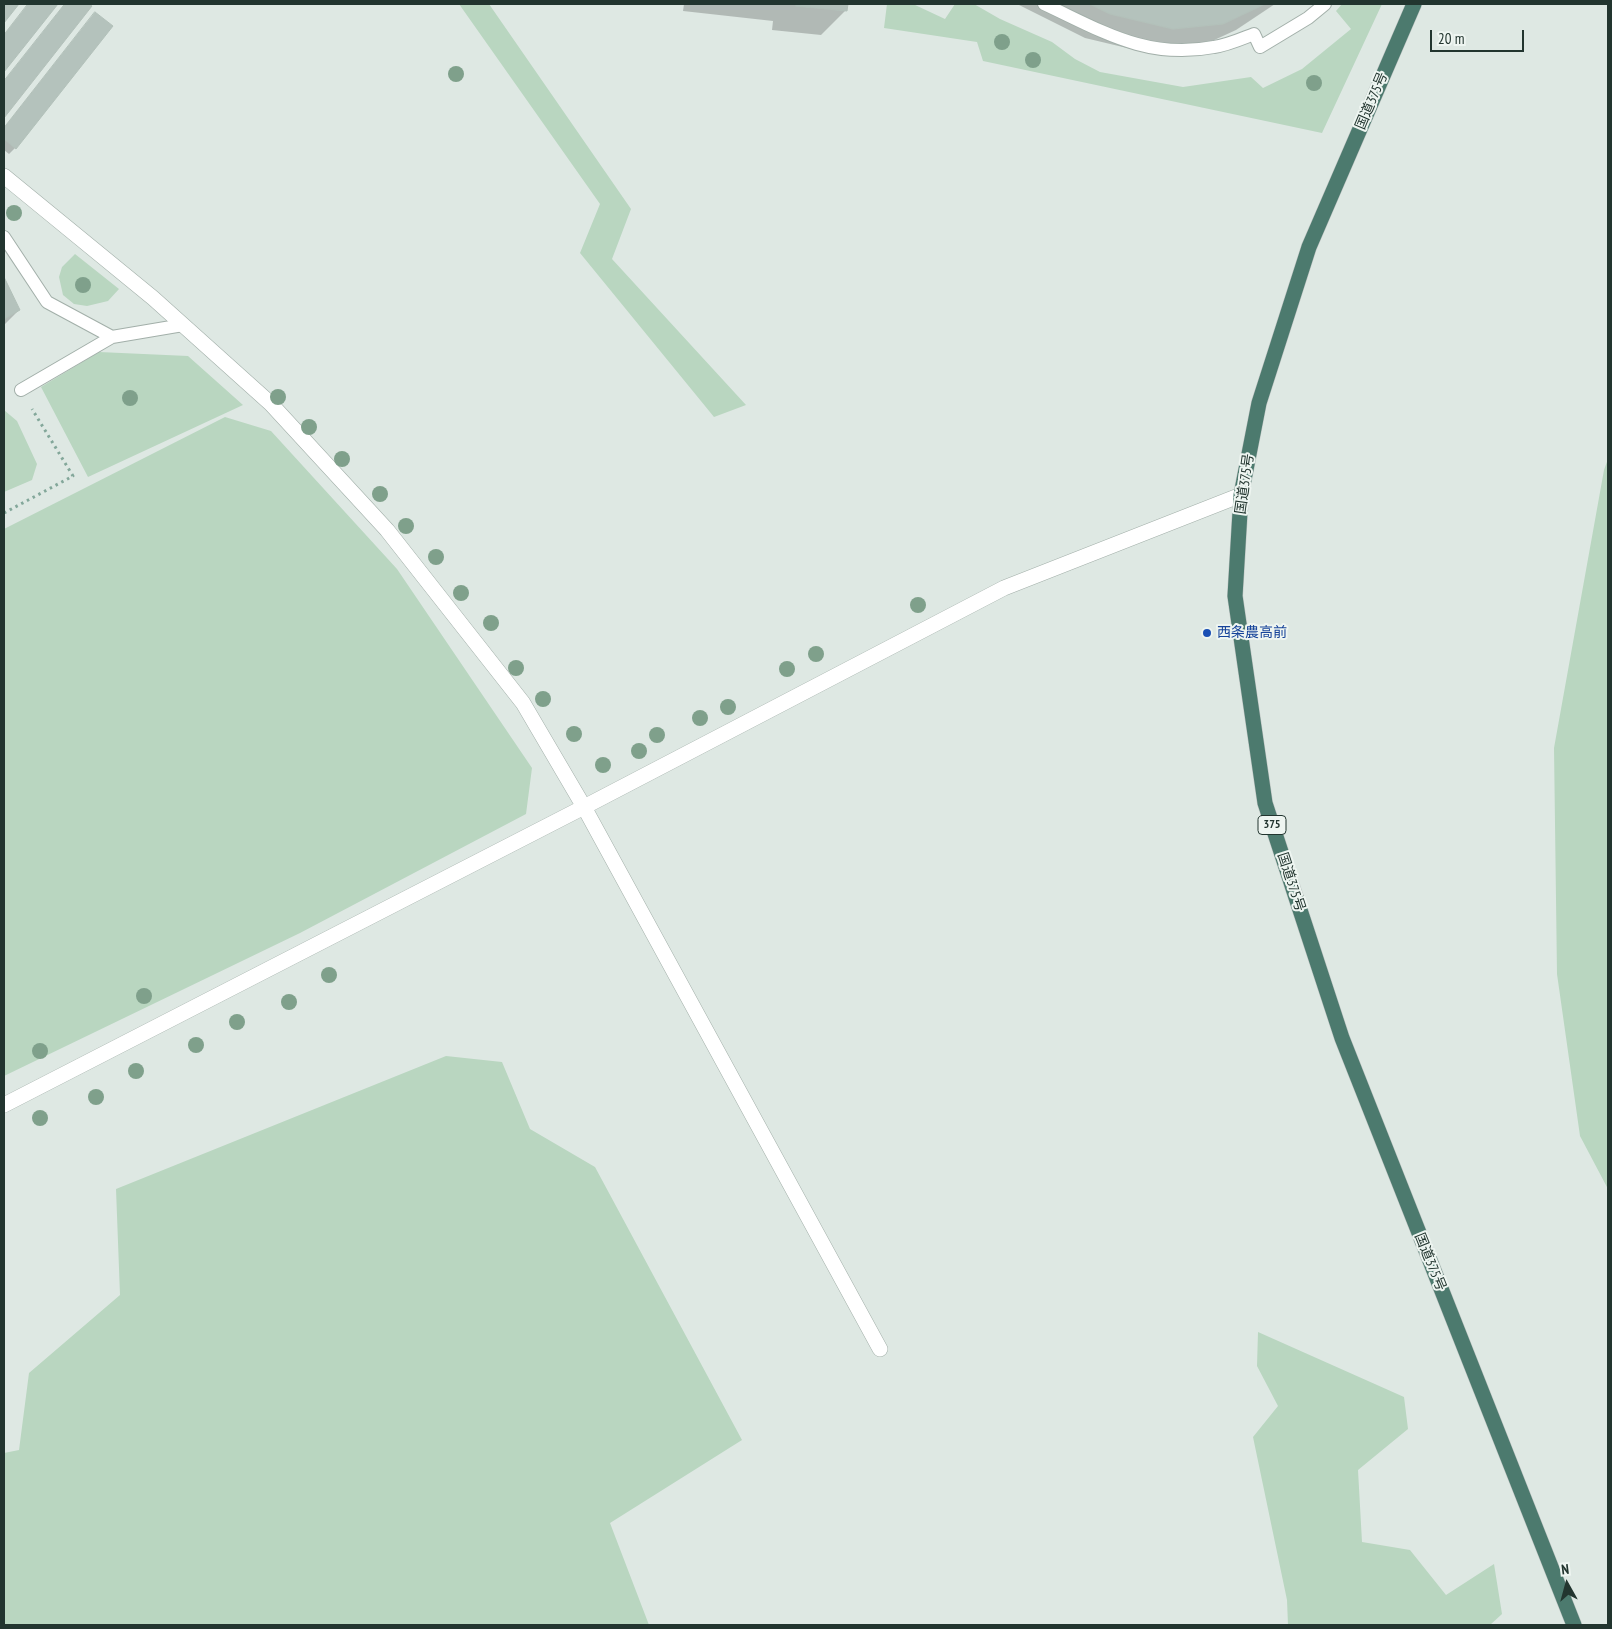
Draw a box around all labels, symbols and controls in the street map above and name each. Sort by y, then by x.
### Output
scale bar [1432,20,1526,52]
text: 20 m [1438,29,1464,48]
street label: 国道375号 [1352,70,1392,132]
street label: 国道375号 [1232,453,1258,515]
place label: 西条農高前 [1217,625,1287,641]
marker: 西条農高前 [1201,627,1213,639]
road number: 375 [1258,816,1286,834]
street label: 国道375号 [1274,850,1308,914]
street label: 国道375号 [1411,1231,1449,1293]
north arrow [1542,1559,1592,1609]
text: N [1560,1560,1570,1579]

